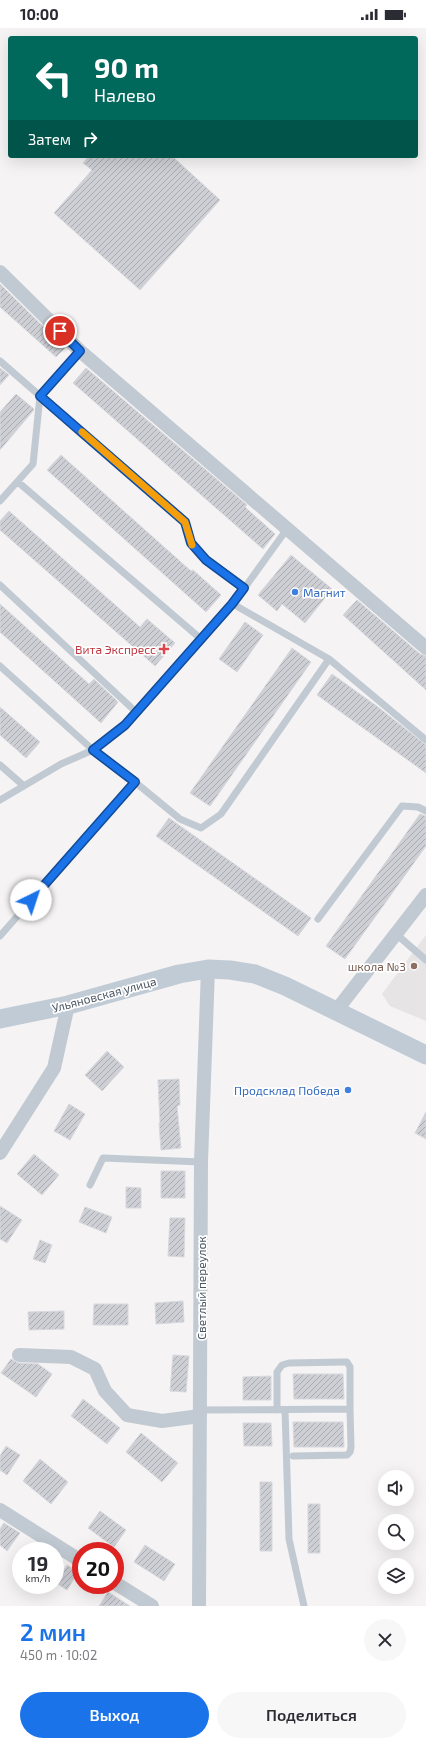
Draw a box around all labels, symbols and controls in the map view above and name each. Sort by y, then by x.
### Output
text: 10:00 [20,5,59,23]
text: 90 m [94,50,159,84]
icon: left [28,52,80,104]
text: Налево [94,84,156,106]
icon: right [79,128,101,150]
text: Затем [28,130,71,148]
pin [43,314,77,348]
icon: arrive [49,320,71,342]
place label: Магнит [303,585,346,599]
marker: Магнит [290,587,300,597]
place label: Вита Экспресс [75,642,156,656]
marker: Вита Экспресс [159,644,169,654]
position arrow [10.0,879,52.0,921]
place label: школа №3 [348,959,406,973]
marker: школа №3 [409,961,419,971]
street label: Ульяновская улица [50,973,158,1016]
place label: Продсклад Победа [234,1083,340,1097]
marker: Продсклад Победа [343,1085,353,1095]
street label: Светлый переулок [194,1236,209,1340]
map controls [378,1470,414,1594]
button: sound [378,1470,414,1506]
button: search [378,1514,414,1550]
speed limit sign: 20 [72,1542,124,1594]
text: 19 [28,1551,48,1575]
button: layers [378,1558,414,1594]
text: km/h [26,1572,50,1584]
text: 2 мин [20,1617,86,1646]
button: close [364,1619,406,1661]
text: 450 m · 10:02 [20,1647,97,1663]
button: Выход [20,1692,209,1738]
button: Поделиться [217,1692,406,1738]

